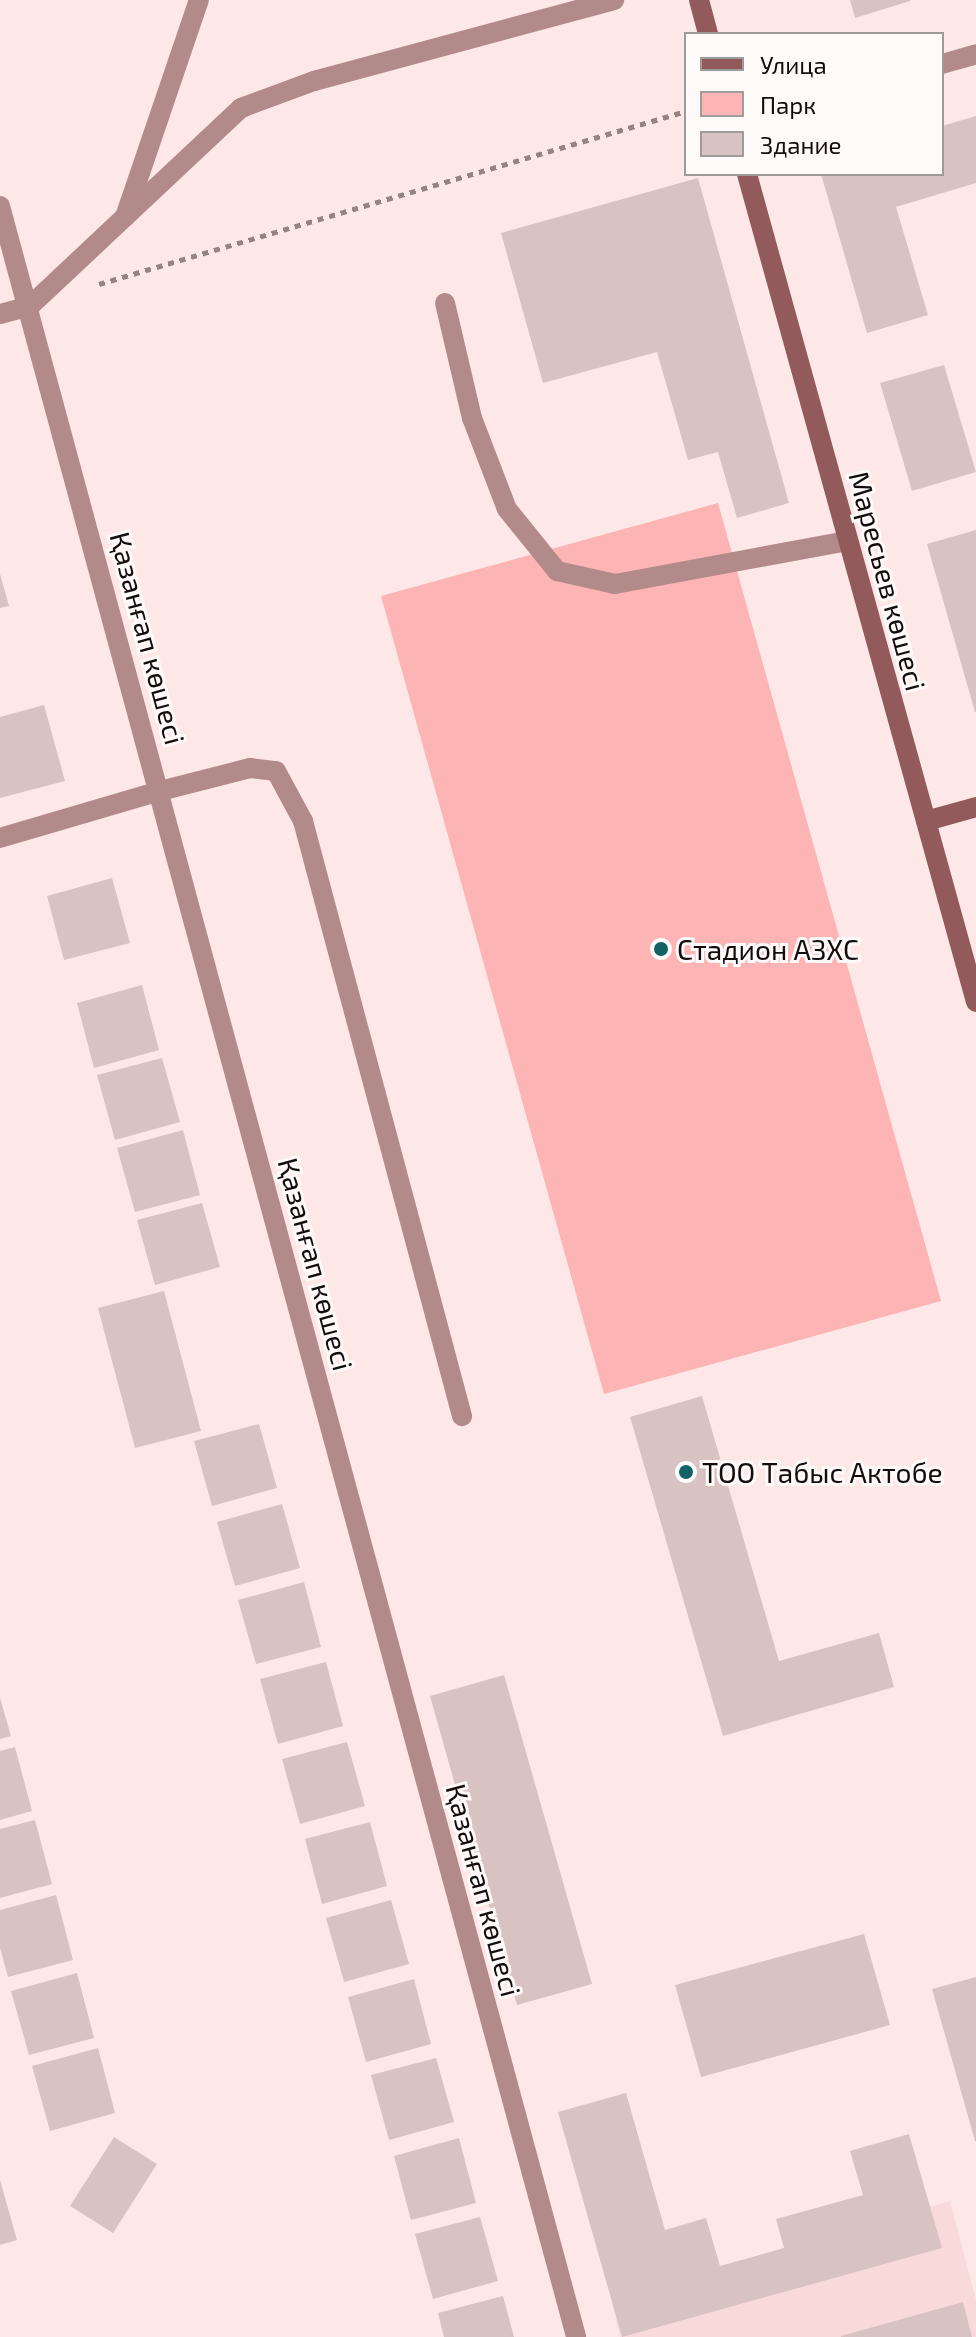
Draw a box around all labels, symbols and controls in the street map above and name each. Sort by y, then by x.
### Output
legend [684,32,944,176]
text: Улица [760,50,827,79]
text: Парк [760,90,816,119]
text: Здание [760,130,842,159]
street label: Маресьев көшесі [843,468,933,694]
street label: Қазанғап көшесі [103,528,193,748]
place label: Стадион АЗХС [677,932,859,966]
marker: Стадион АЗХС [652,940,670,958]
street label: Қазанғап көшесі [271,1154,361,1374]
place label: ТОО Табыс Актобе [702,1455,943,1489]
marker: ТОО Табыс Актобе [677,1463,695,1481]
street label: Қазанғап көшесі [439,1780,529,2000]

